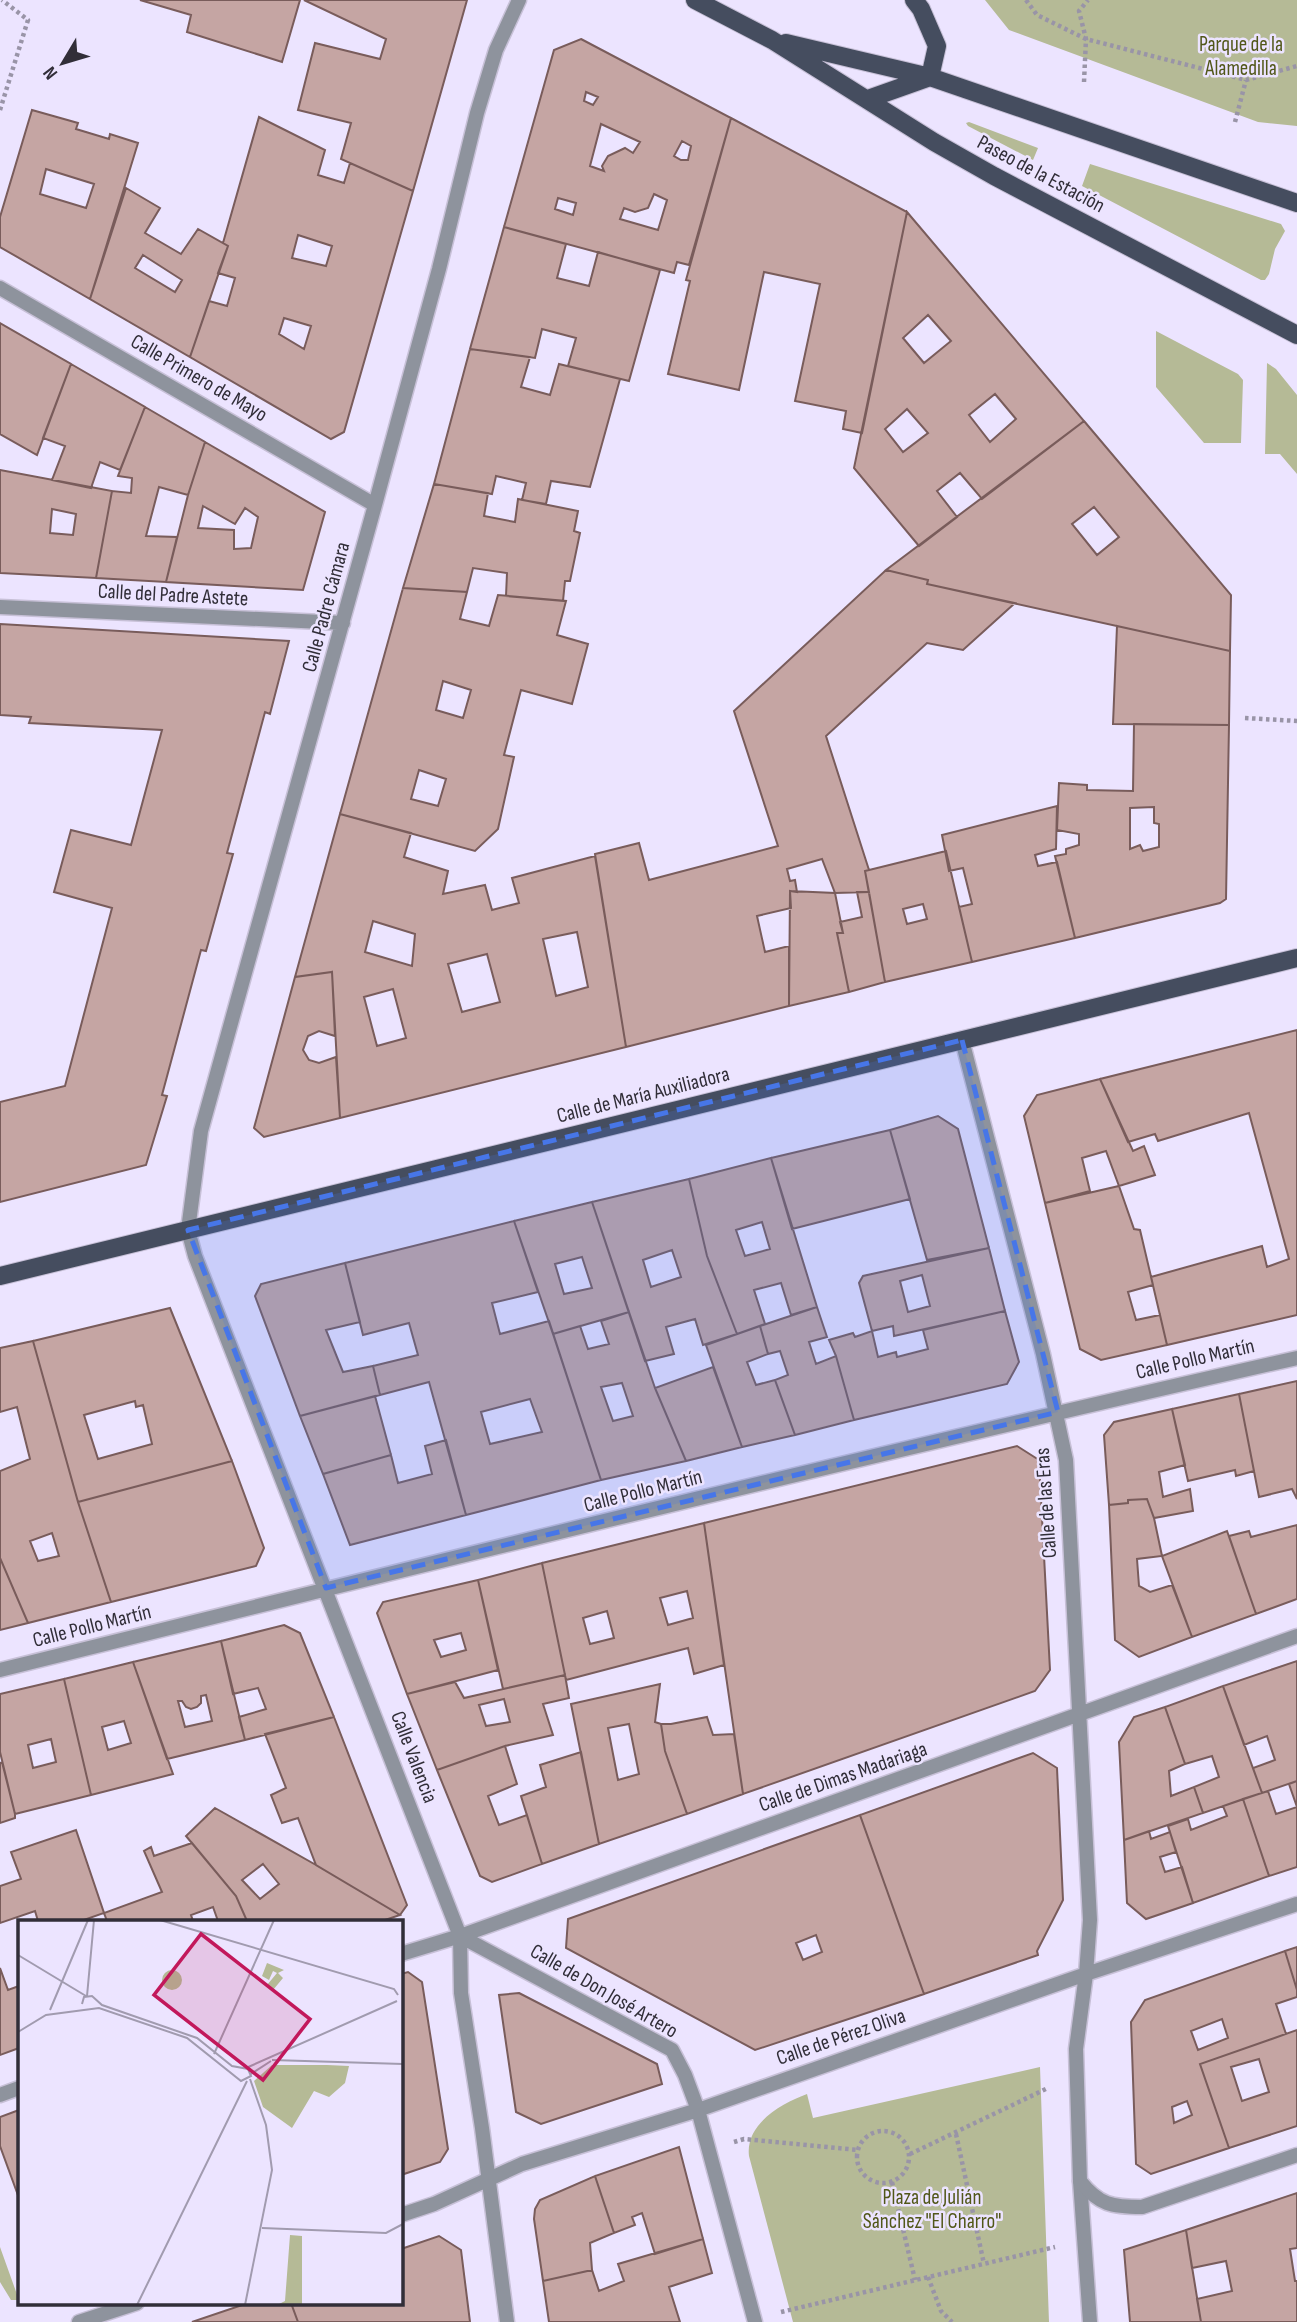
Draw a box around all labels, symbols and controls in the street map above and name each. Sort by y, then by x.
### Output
north arrow [28,28,98,98]
park label: Parque de la Alamedilla [1199,32,1283,81]
text: N [39,61,63,84]
street label: Paseo de la Estación [973,130,1109,218]
street label: Calle Primero de Mayo [126,329,272,427]
street label: Calle Padre Cámara [297,539,355,675]
street label: Calle del Padre Astete [97,579,249,611]
street label: Calle de María Auxiliadora [554,1061,732,1129]
street label: Calle Pollo Martín [1133,1333,1257,1385]
street label: Calle de las Eras [1030,1447,1062,1559]
street label: Calle Pollo Martín [581,1464,705,1518]
street label: Calle Pollo Martín [30,1599,154,1653]
street label: Calle Valencia [385,1708,443,1806]
street label: Calle de Dimas Madariaga [756,1736,930,1818]
inset map [18,1920,402,2304]
street label: Calle de Don José Artero [526,1939,682,2043]
street label: Calle de Pérez Oliva [773,2003,909,2071]
park label: Plaza de Julián Sánchez "El Charro" [863,2185,1001,2234]

